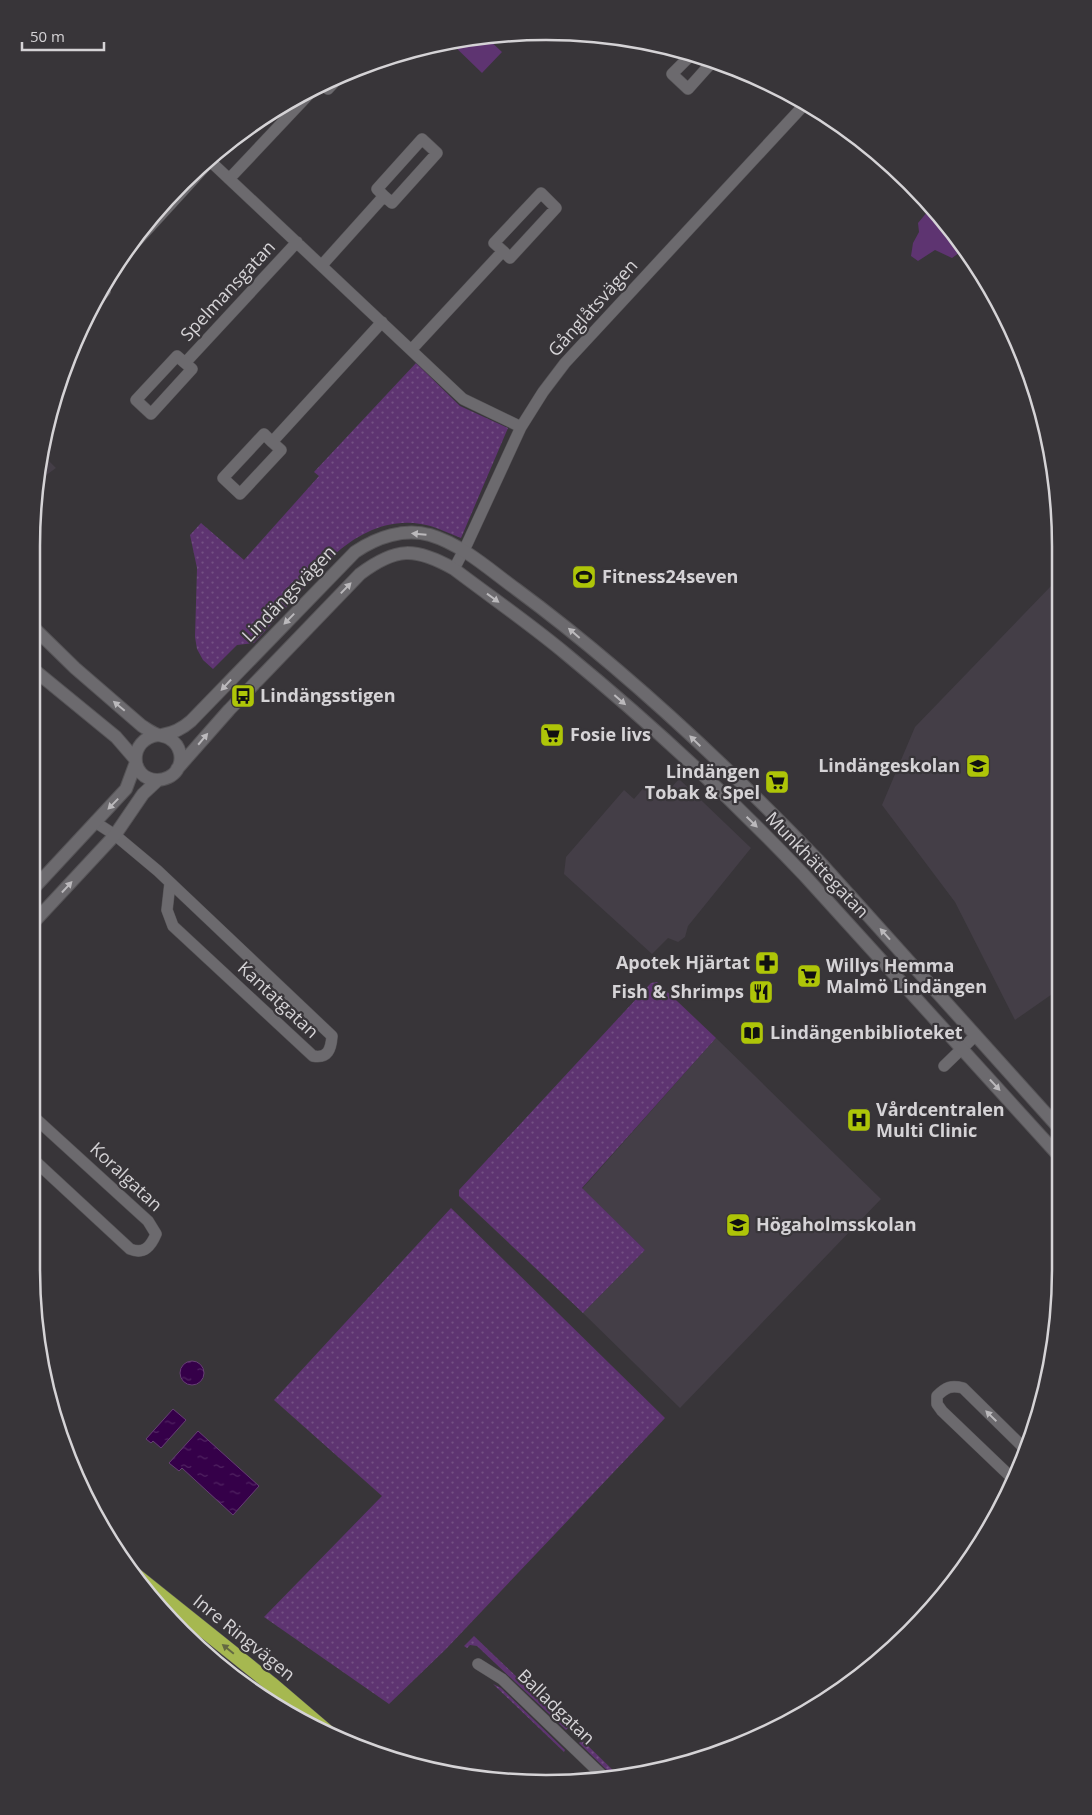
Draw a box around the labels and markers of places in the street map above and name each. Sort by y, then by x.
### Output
sports icon: Fitness24seven [571,564,597,590]
place label: Fitness24seven [602,564,738,588]
bus stop icon: Lindängsstigen [230,683,256,709]
place label: Lindängsstigen [260,683,396,707]
supermarket icon: Fosie livs [539,722,565,748]
place label: Fosie livs [570,722,651,746]
place label: Lindängeskolan [818,753,960,777]
school or university icon: Lindängeskolan [965,753,991,779]
place label: Lindängen Tobak & Spel [645,759,760,804]
supermarket icon: Lindängen Tobak & Spel [764,769,790,795]
place label: Apotek Hjärtat [616,950,750,974]
pharmacy icon: Apotek Hjärtat [754,950,780,976]
place label: Willys Hemma Malmö Lindängen [826,953,987,998]
supermarket icon: Willys Hemma Malmö Lindängen [796,963,822,989]
place label: Fish & Shrimps [612,979,744,1003]
restaurant icon: Fish & Shrimps [748,979,774,1005]
library icon: Lindängenbiblioteket [739,1020,765,1046]
place label: Lindängenbiblioteket [770,1020,963,1044]
place label: Vårdcentralen Multi Clinic [876,1097,1005,1142]
hospital icon: Vårdcentralen Multi Clinic [846,1107,872,1133]
school or university icon: Högaholmsskolan [725,1212,751,1238]
place label: Högaholmsskolan [756,1212,917,1236]

